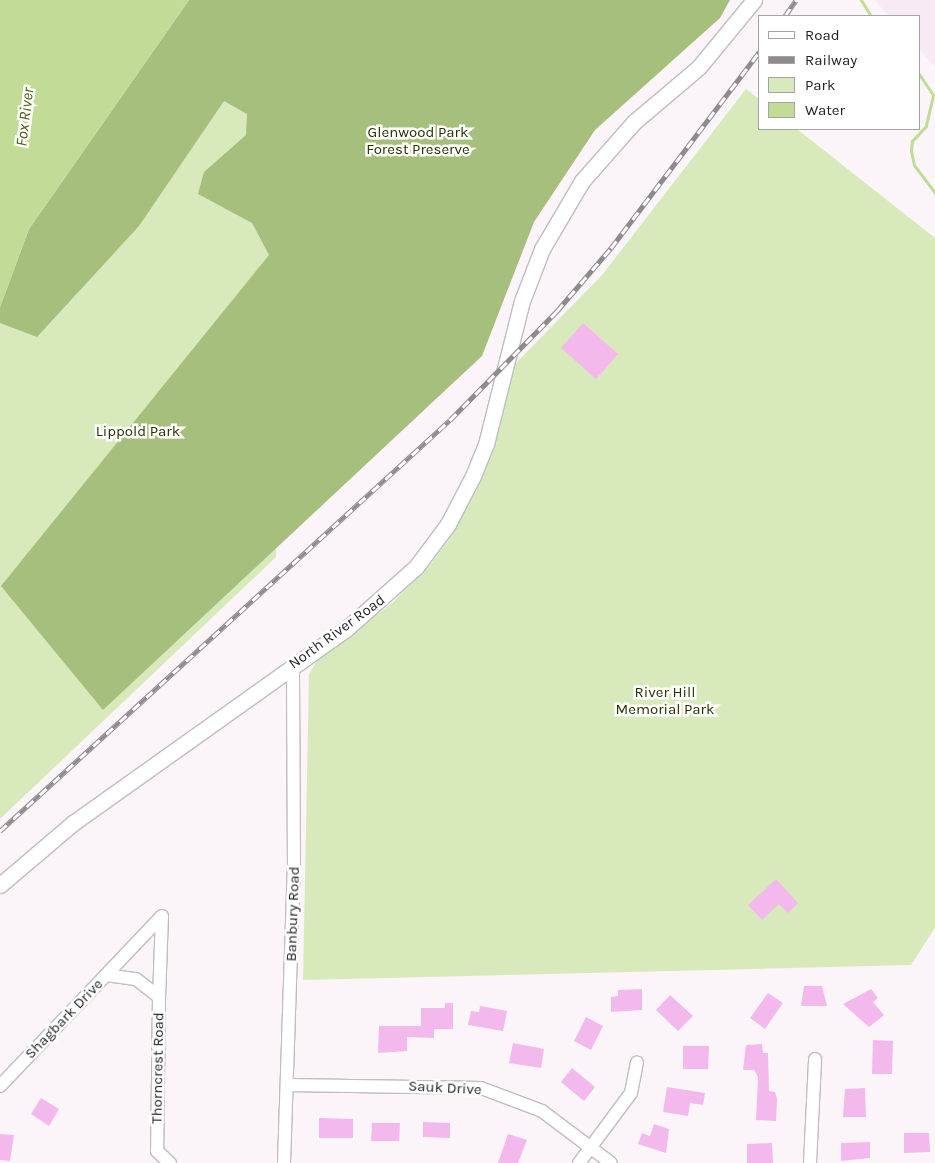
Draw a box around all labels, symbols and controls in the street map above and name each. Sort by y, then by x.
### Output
legend [758,15,920,130]
text: Road [805,26,840,44]
text: Railway [805,51,857,69]
text: Park [805,76,835,94]
water label: Fox River [12,87,38,147]
text: Water [805,101,845,119]
park label: Glenwood Park Forest Preserve [366,123,470,158]
park label: Lippold Park [96,423,180,441]
street label: North River Road [285,591,389,673]
park label: River Hill Memorial Park [616,683,714,718]
street label: Banbury Road [282,866,304,962]
street label: Shagbark Drive [21,975,107,1063]
street label: Thorncrest Road [148,1012,168,1124]
street label: Sauk Drive [408,1077,482,1099]

